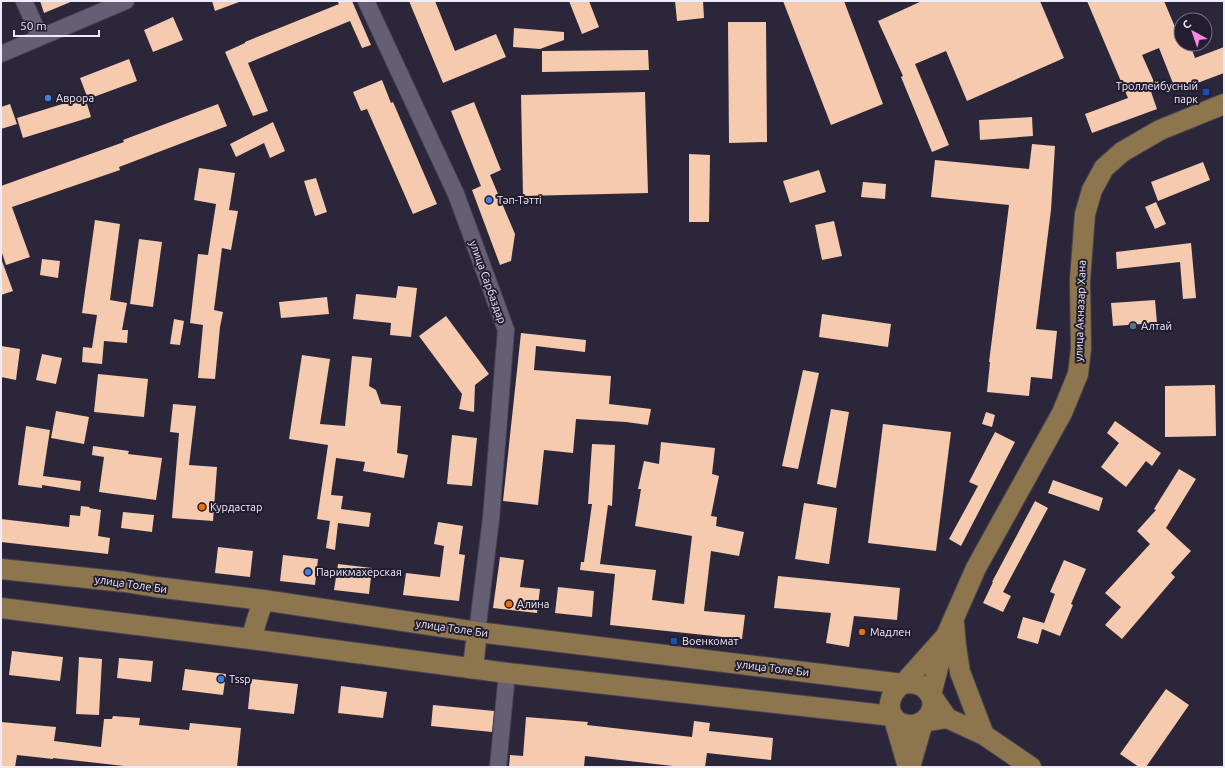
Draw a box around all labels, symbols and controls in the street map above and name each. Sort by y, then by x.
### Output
scale bar [14,12,99,38]
north arrow [1173,12,1213,52]
text: С [1180,17,1193,31]
text: 50 m [20,19,47,32]
place label: Троллейбусный парк [1116,80,1198,105]
marker: Троллейбусный парк [1201,87,1211,97]
place label: Аврора [56,92,94,104]
marker: Аврора [43,93,53,103]
place label: Тәп-Тәтті [497,194,542,206]
marker: Тәп-Тәтті [484,195,494,205]
street label: улица Сарбаздар [467,239,509,325]
street label: улица Акназар Хана [1072,260,1088,362]
place label: Алтай [1141,320,1172,332]
marker: Алтай [1128,321,1138,331]
place label: Курдастар [210,501,262,513]
marker: Курдастар [197,502,207,512]
place label: Парикмахерская [316,566,402,578]
marker: Парикмахерская [303,567,313,577]
street label: улица Толе Би [94,573,168,595]
place label: Алина [517,598,549,610]
marker: Алина [504,599,514,609]
street label: улица Толе Би [415,617,489,639]
place label: Мадлен [870,626,911,638]
marker: Мадлен [857,627,867,637]
place label: Военкомат [682,635,738,647]
marker: Военкомат [669,636,679,646]
street label: улица Толе Би [736,658,810,678]
place label: Tssp [229,673,251,685]
marker: Tssp [216,674,226,684]

